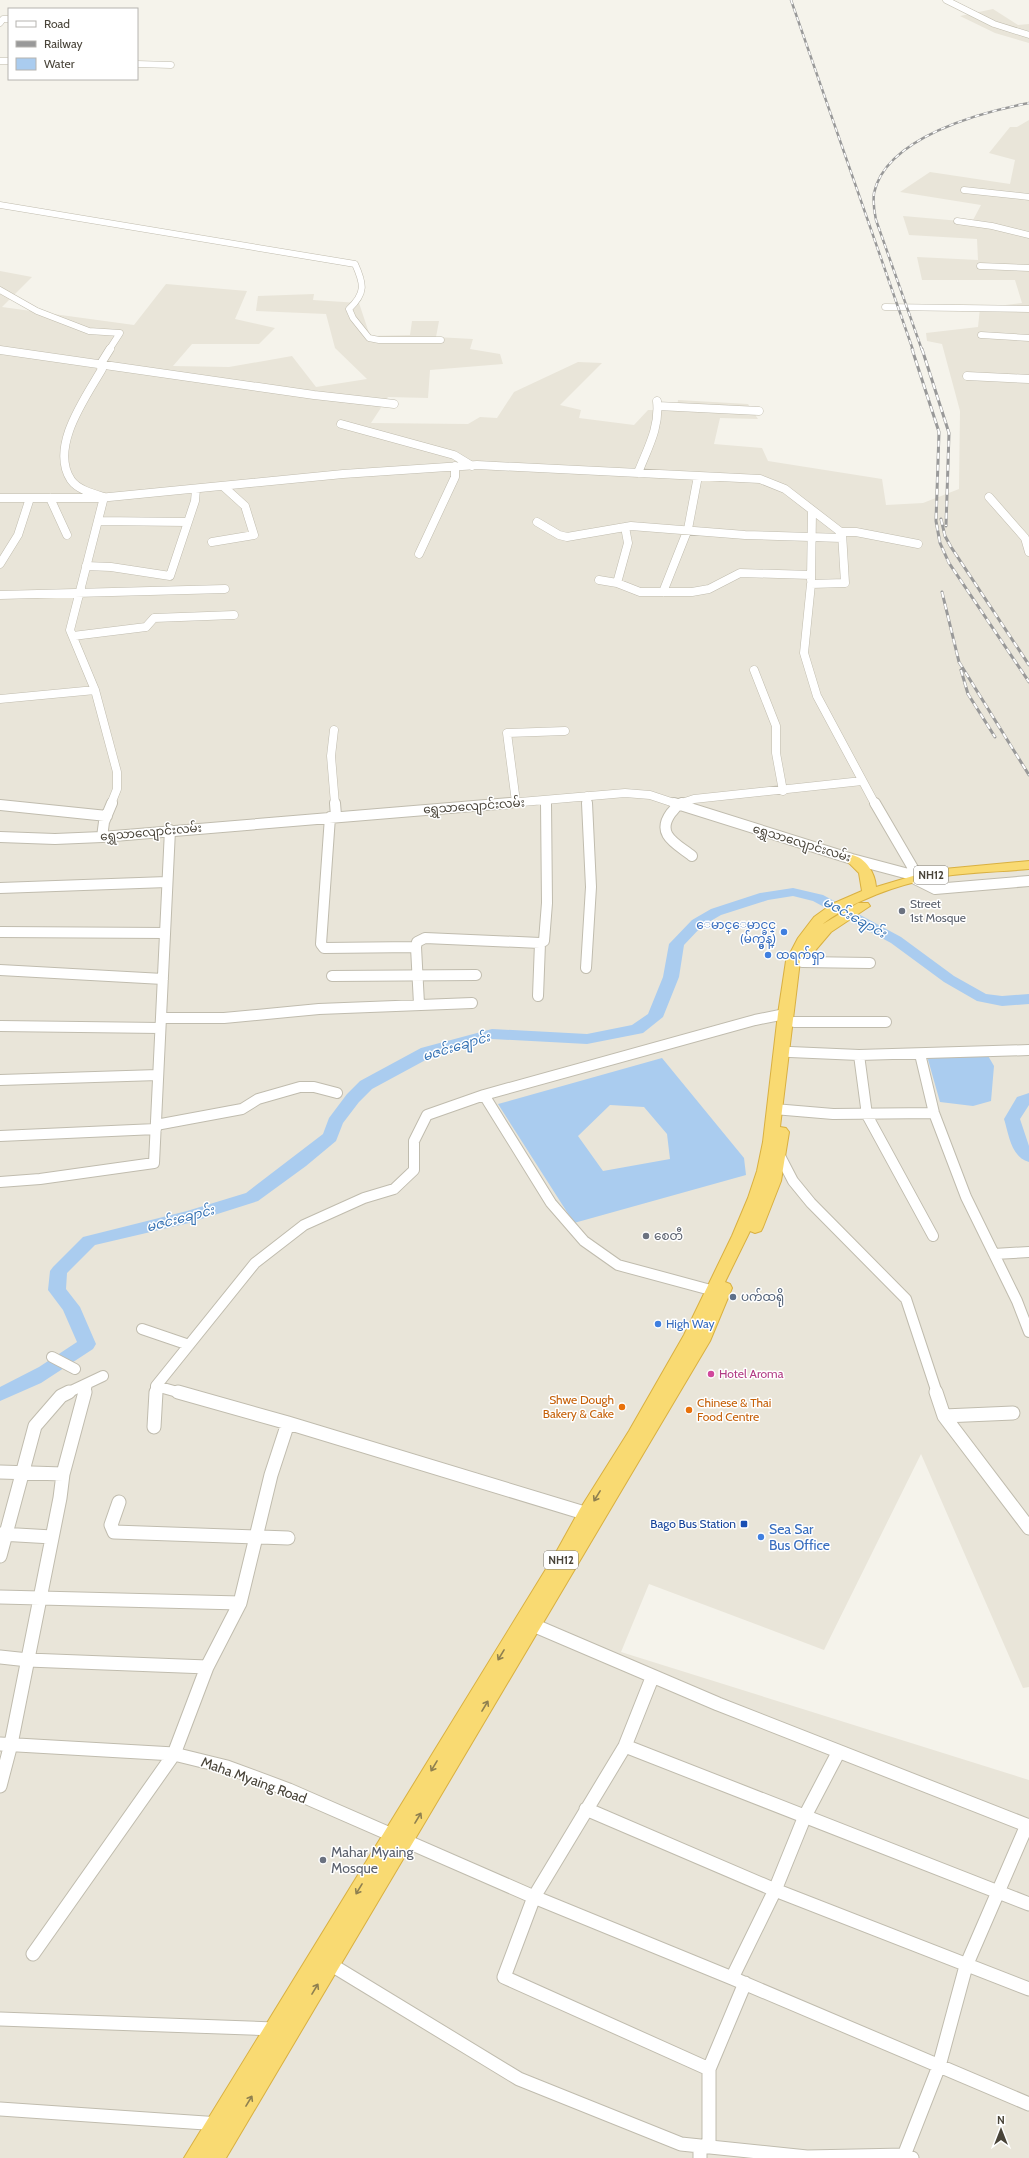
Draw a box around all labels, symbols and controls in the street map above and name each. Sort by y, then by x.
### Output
legend [8,8,138,80]
text: Road [44,16,70,31]
text: Railway [44,36,82,51]
text: Water [44,56,75,71]
street label: ရွှေသာလျောင်းလမ်း [423,793,526,820]
street label: ရွှေသာလျောင်းလမ်း [99,819,203,846]
street label: ရွှေသာလျောင်းလမ်း [750,820,853,867]
road number: NH12 [914,866,948,884]
water label: မဇင်းချောင်း [819,892,891,945]
place label: Street 1st Mosque [910,896,966,925]
marker: Street 1st Mosque [897,906,907,916]
place label: ေမာင္ေမာင္ခင္ (မ်က္မွန္) [696,917,776,949]
marker: ေမာင္ေမာင္ခင္ (မ်က္မွန္) [779,927,789,937]
place label: ထရက်ရှာ [776,946,825,965]
marker: ထရက်ရှာ [763,950,773,960]
water label: မဇင်းချောင်း [420,1027,494,1068]
water label: မဇင်းချောင်း [144,1200,218,1239]
place label: စေတီ [654,1227,683,1243]
marker: စေတီ [641,1231,651,1241]
place label: ပက်ထရို [741,1288,784,1307]
marker: ပက်ထရို [728,1292,738,1302]
place label: High Way [666,1316,715,1331]
marker: High Way [653,1319,663,1329]
place label: Hotel Aroma [719,1366,784,1381]
marker: Hotel Aroma [706,1369,716,1379]
place label: Shwe Dough Bakery & Cake [543,1392,614,1421]
place label: Chinese & Thai Food Centre [697,1395,771,1424]
marker: Shwe Dough Bakery & Cake [617,1402,627,1412]
marker: Chinese & Thai Food Centre [684,1405,694,1415]
one-way arrow [593,1490,602,1501]
place label: Bago Bus Station [650,1516,736,1531]
marker: Bago Bus Station [739,1519,749,1529]
place label: Sea Sar Bus Office [769,1520,830,1554]
marker: Sea Sar Bus Office [756,1532,766,1542]
road number: NH12 [544,1551,578,1569]
one-way arrow [497,1649,505,1661]
one-way arrow [481,1701,489,1712]
street label: Maha Myaing Road [199,1752,309,1808]
one-way arrow [429,1760,437,1772]
one-way arrow [415,1812,423,1824]
place label: Mahar Myaing Mosque [331,1843,414,1877]
marker: Mahar Myaing Mosque [318,1855,328,1865]
one-way arrow [355,1883,363,1895]
one-way arrow [312,1983,320,1995]
one-way arrow [245,2095,253,2107]
north arrow [981,2110,1021,2150]
text: N [997,2113,1005,2127]

